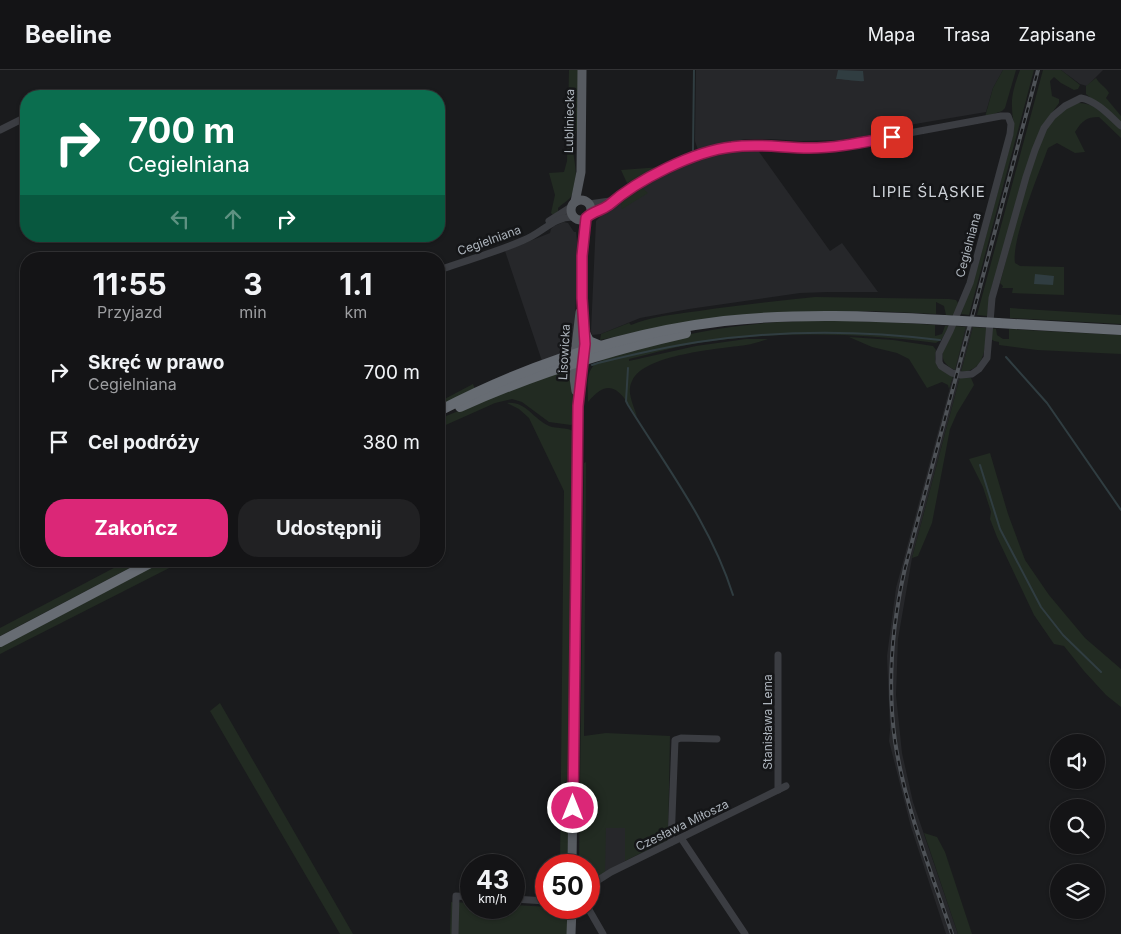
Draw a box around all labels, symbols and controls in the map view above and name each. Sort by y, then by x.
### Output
text: Beeline [25,20,112,49]
text: Mapa [868,24,915,45]
text: Trasa [943,24,990,45]
text: Zapisane [1018,24,1096,45]
street label: Lubliniecka [561,89,577,153]
text: 700 m [128,109,235,151]
icon: right [45,110,110,175]
pin [871,116,913,158]
icon: arrive [878,123,906,151]
text: Cegielniana [128,151,250,177]
district label: LIPIE ŚLĄSKIE [872,182,986,201]
icon: left [166,205,194,233]
icon: ahead [219,205,247,233]
icon: right [272,205,300,233]
street label: Cegielniana [952,211,984,279]
street label: Cegielniana [455,222,523,258]
text: 11:55 [93,266,167,302]
text: 3 [243,266,263,302]
text: 1.1 [339,266,372,302]
text: Przyjazd [97,302,162,322]
text: min [239,302,267,322]
text: km [344,302,367,322]
street label: Lisowicka [555,324,573,380]
text: Skręć w prawo [88,351,224,374]
icon: right [45,358,73,386]
text: 700 m [364,361,420,384]
text: Cegielniana [88,374,177,394]
icon: arrive [45,428,73,456]
text: Cel podróży [88,431,200,454]
text: 380 m [363,431,420,454]
button: Zakończ [45,499,228,557]
button: Udostępnij [238,499,420,557]
street label: Stanisława Lema [760,674,775,770]
map controls [1050,734,1105,919]
button: sound [1050,734,1105,789]
position arrow [546,781,598,833]
street label: Czesława Miłosza [633,796,731,854]
button: search [1050,799,1105,854]
speed limit sign: 50 [535,854,600,919]
button: layers [1050,864,1105,919]
text: 43 [476,865,509,895]
text: km/h [478,891,507,906]

